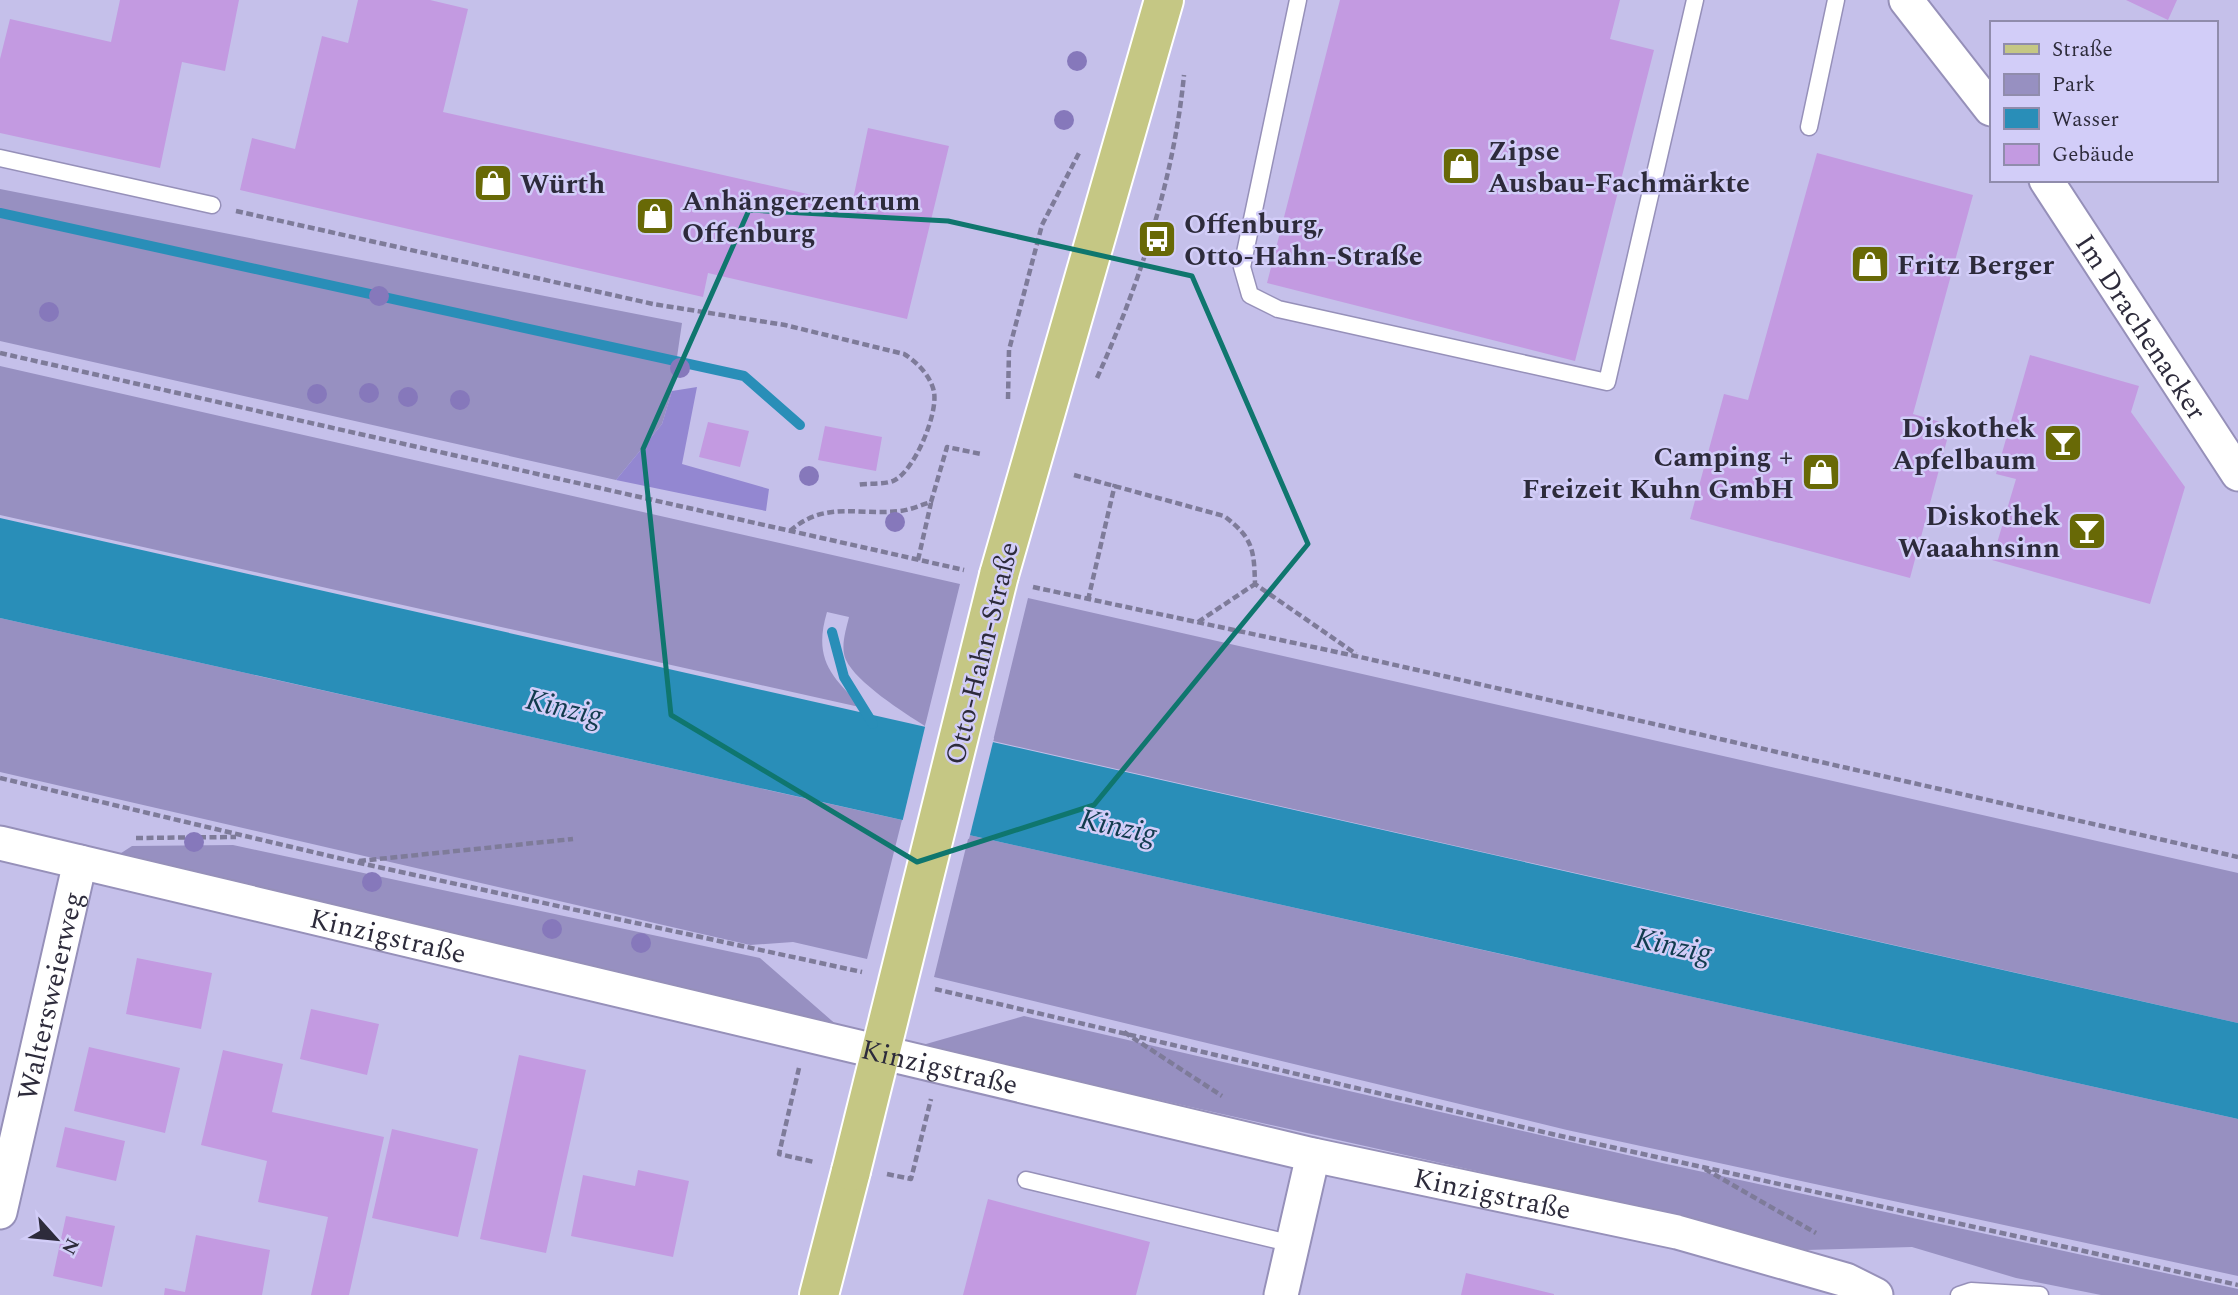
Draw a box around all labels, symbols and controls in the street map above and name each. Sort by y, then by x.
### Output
legend [1990,21,2217,182]
text: Straße [2052,34,2113,66]
text: Park [2052,69,2096,101]
text: Wasser [2052,104,2119,136]
place label: Zipse Ausbau-Fachmärkte [1488,130,1750,205]
text: Gebäude [2052,139,2134,171]
shop icon: Zipse Ausbau-Fachmärkte [1440,145,1482,187]
shop icon: Würth [472,162,514,204]
place label: Würth [520,163,605,206]
place label: Anhängerzentrum Offenburg [682,180,920,255]
shop icon: Anhängerzentrum Offenburg [634,195,676,237]
place label: Offenburg, Otto-Hahn-Straße [1184,203,1423,278]
bus stop icon: Offenburg, Otto-Hahn-Straße [1136,218,1178,260]
street label: Im Drachenacker [2064,226,2217,429]
shop icon: Fritz Berger [1849,243,1891,285]
place label: Fritz Berger [1897,244,2054,287]
place label: Diskothek Apfelbaum [1892,407,2036,482]
bar icon: Diskothek Apfelbaum [2042,422,2084,464]
place label: Camping + Freizeit Kuhn GmbH [1522,436,1794,511]
shop icon: Camping + Freizeit Kuhn GmbH [1800,451,1842,493]
place label: Diskothek Waaahnsinn [1898,495,2060,570]
bar icon: Diskothek Waaahnsinn [2066,510,2108,552]
street label: Otto-Hahn-Straße [934,537,1031,769]
water label: Kinzig [521,677,608,739]
water label: Kinzig [1075,796,1162,858]
street label: Waltersweierweg [6,887,96,1105]
street label: Kinzigstraße [305,897,470,976]
water label: Kinzig [1630,915,1717,977]
street label: Kinzigstraße [857,1028,1022,1107]
street label: Kinzigstraße [1410,1157,1575,1232]
north arrow [21,1204,91,1274]
text: N [53,1233,86,1260]

